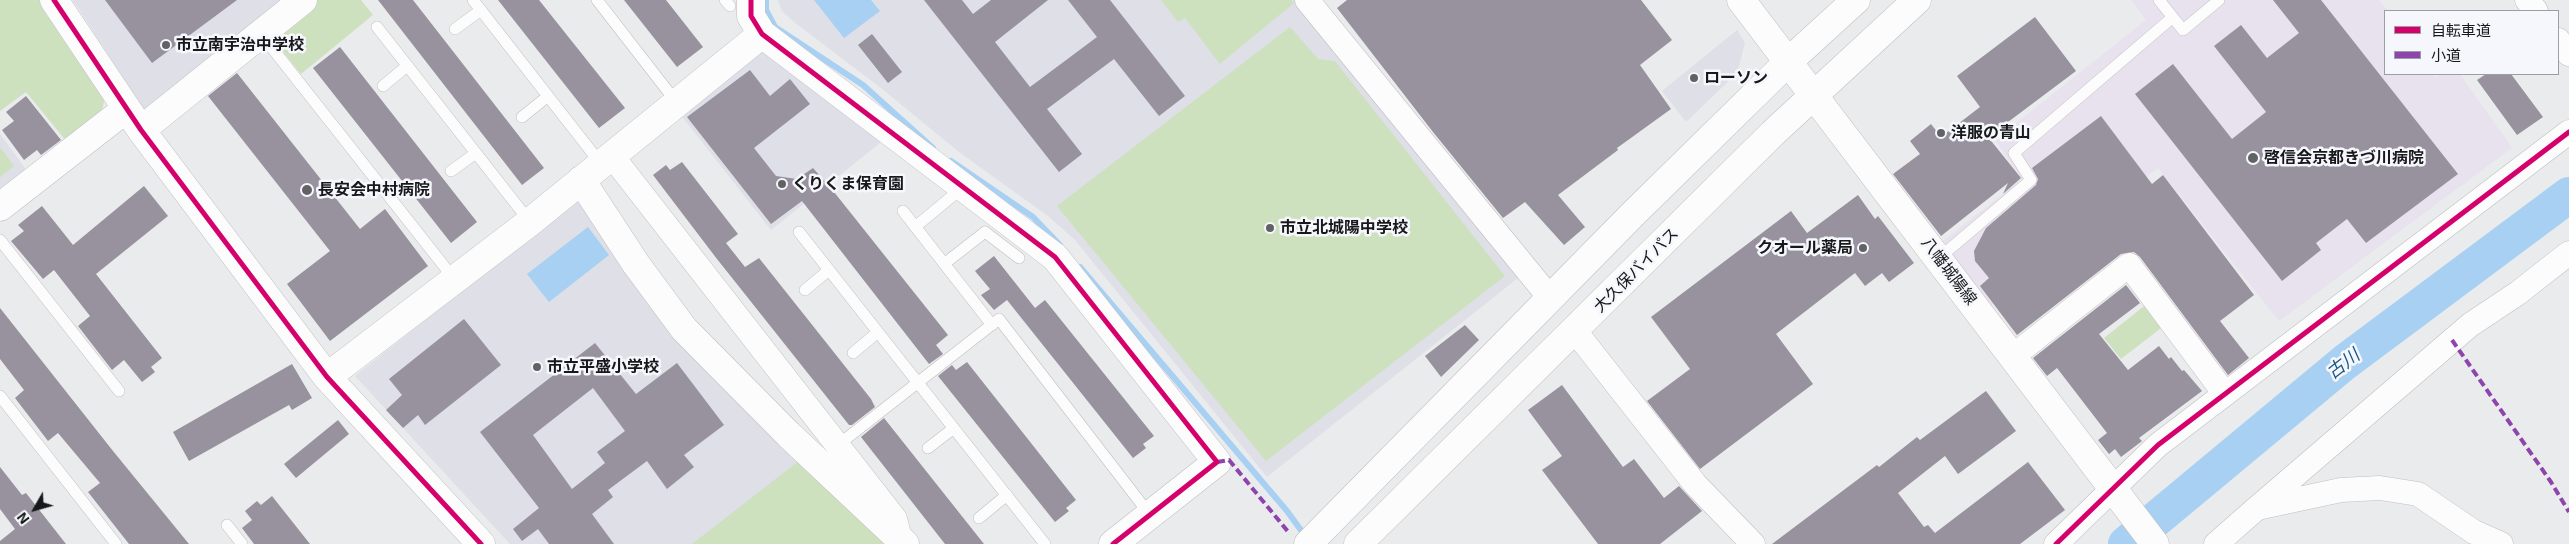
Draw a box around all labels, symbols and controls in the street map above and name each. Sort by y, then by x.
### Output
legend [2384,10,2559,75]
text: 自転車道 [2431,21,2491,39]
place label: 市立南宇治中学校 [176,35,304,55]
marker: 市立南宇治中学校 [160,39,172,51]
text: 小道 [2431,46,2461,64]
place label: ローソン [1704,68,1768,88]
marker: ローソン [1688,72,1700,84]
place label: 洋服の青山 [1951,123,2031,143]
marker: 洋服の青山 [1935,127,1947,139]
place label: 啓信会京都きづ川病院 [2264,148,2424,168]
marker: 啓信会京都きづ川病院 [2246,151,2260,165]
place label: くりくま保育園 [792,174,904,194]
marker: くりくま保育園 [776,178,788,190]
place label: 長安会中村病院 [318,180,430,200]
marker: 長安会中村病院 [300,183,314,197]
place label: 市立北城陽中学校 [1280,218,1408,238]
marker: 市立北城陽中学校 [1264,222,1276,234]
street label: 大久保バイパス [1590,224,1682,316]
street label: 八幡城陽線 [1917,233,1981,309]
place label: クオール薬局 [1757,238,1853,258]
marker: クオール薬局 [1857,242,1869,254]
water label: 古川 [2322,344,2364,384]
place label: 市立平盛小学校 [547,357,659,377]
marker: 市立平盛小学校 [531,361,543,373]
north arrow [10,484,60,534]
text: N [13,509,33,528]

